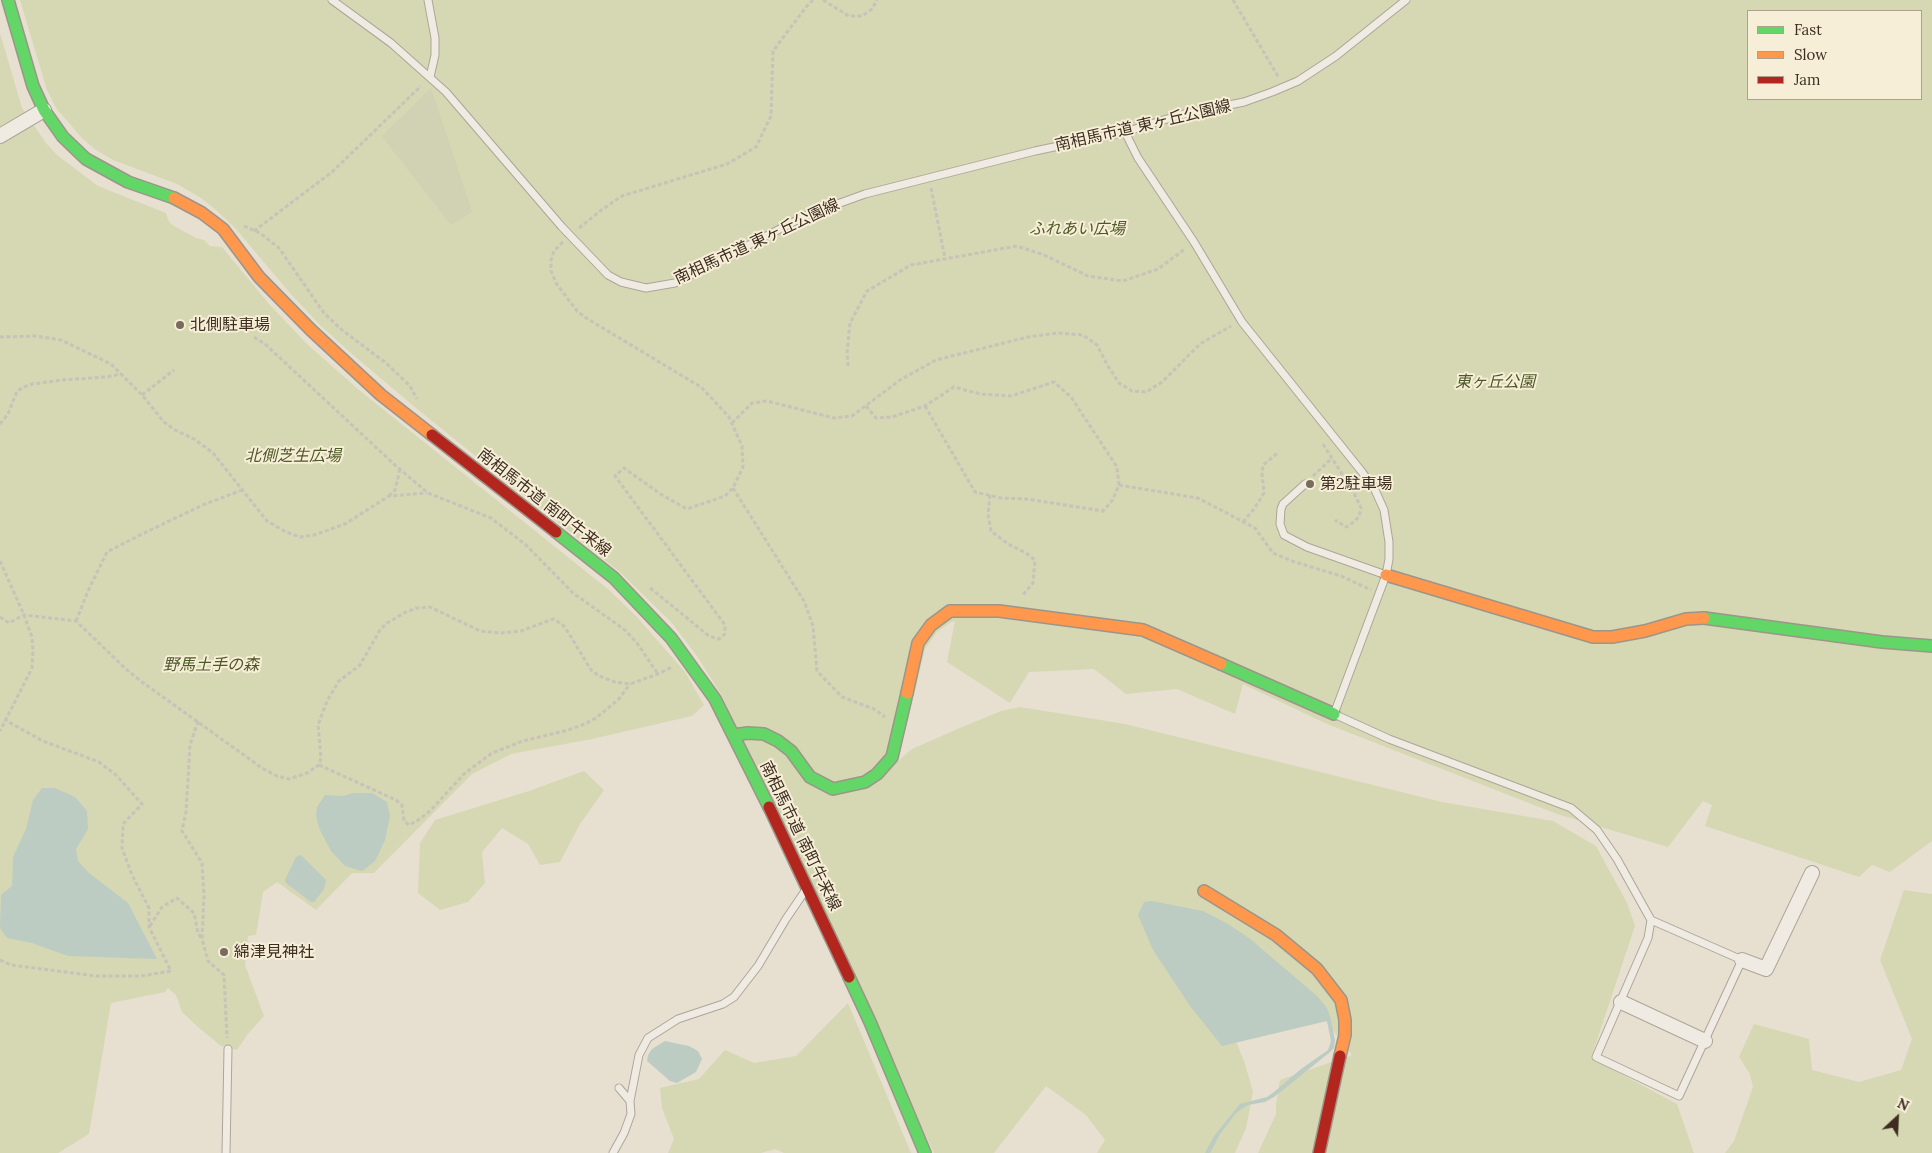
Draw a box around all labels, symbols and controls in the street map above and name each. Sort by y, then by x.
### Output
legend [1747,10,1922,100]
text: Fast [1794,20,1822,39]
text: Slow [1794,45,1827,64]
text: Jam [1794,70,1821,89]
street label: 南相馬市道 東ヶ丘公園線 [1053,96,1233,156]
street label: 南相馬市道 東ヶ丘公園線 [671,195,843,289]
park label: ふれあい広場 [1029,219,1125,239]
place label: 北側駐車場 [190,315,270,335]
marker: 北側駐車場 [174,319,186,331]
park label: 東ヶ丘公園 [1455,372,1535,392]
street label: 南相馬市道 南町牛来線 [473,445,615,561]
park label: 北側芝生広場 [245,446,341,466]
place label: 第2駐車場 [1320,474,1393,494]
marker: 第2駐車場 [1304,478,1316,490]
park label: 野馬土手の森 [163,655,259,675]
street label: 南相馬市道 南町牛来線 [755,758,845,914]
place label: 綿津見神社 [234,942,314,962]
marker: 綿津見神社 [218,946,230,958]
north arrow [1872,1093,1922,1143]
text: N [1895,1094,1912,1115]

